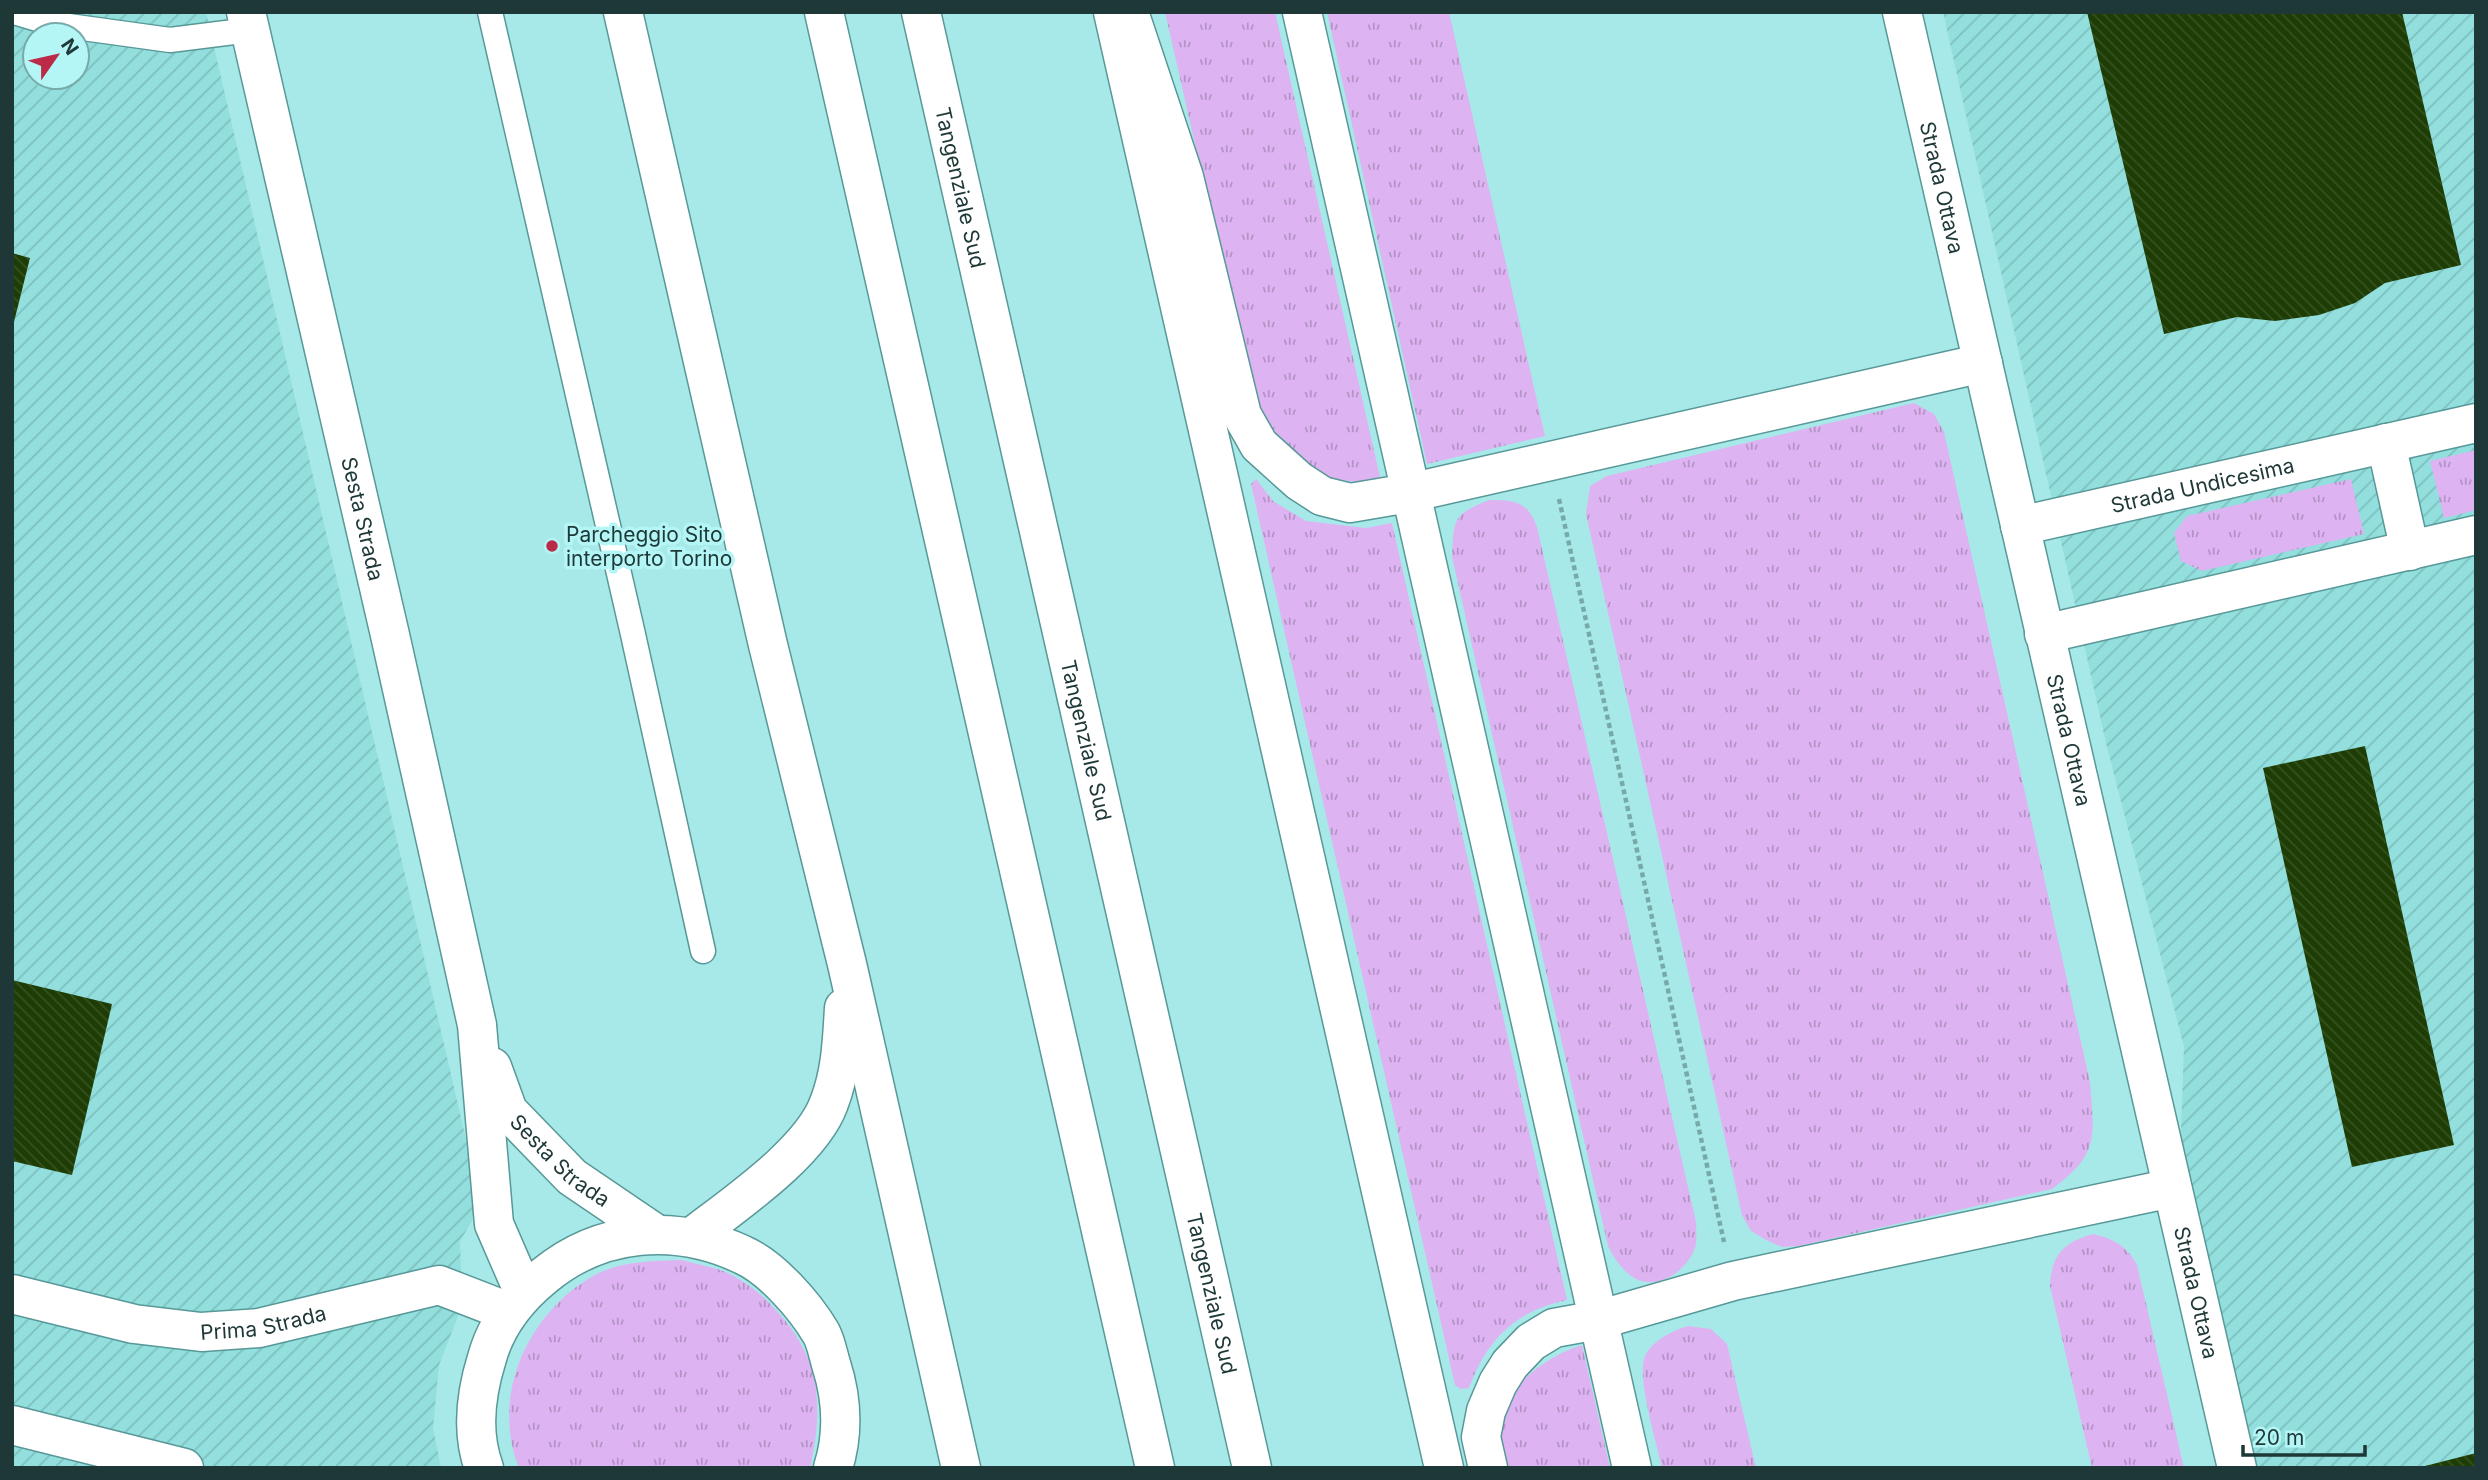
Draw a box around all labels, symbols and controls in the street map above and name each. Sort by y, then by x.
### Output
north arrow [21,21,91,91]
text: N [56,34,83,59]
street label: Tangenziale Sud [930,105,991,270]
street label: Strada Ottava [1915,119,1970,256]
street label: Strada Undicesima [2108,452,2296,518]
street label: Sesta Strada [337,454,389,583]
place label: Parcheggio Sito interporto Torino [566,522,732,571]
marker: Parcheggio Sito interporto Torino [544,538,560,554]
street label: Tangenziale Sud [1056,658,1117,823]
street label: Strada Ottava [2042,671,2097,809]
street label: Sesta Strada [505,1109,615,1212]
street label: Tangenziale Sud [1182,1210,1243,1376]
street label: Strada Ottava [2169,1224,2224,1361]
street label: Prima Strada [199,1300,329,1345]
scale bar [2243,1414,2366,1458]
text: 20 m [2254,1425,2304,1450]

